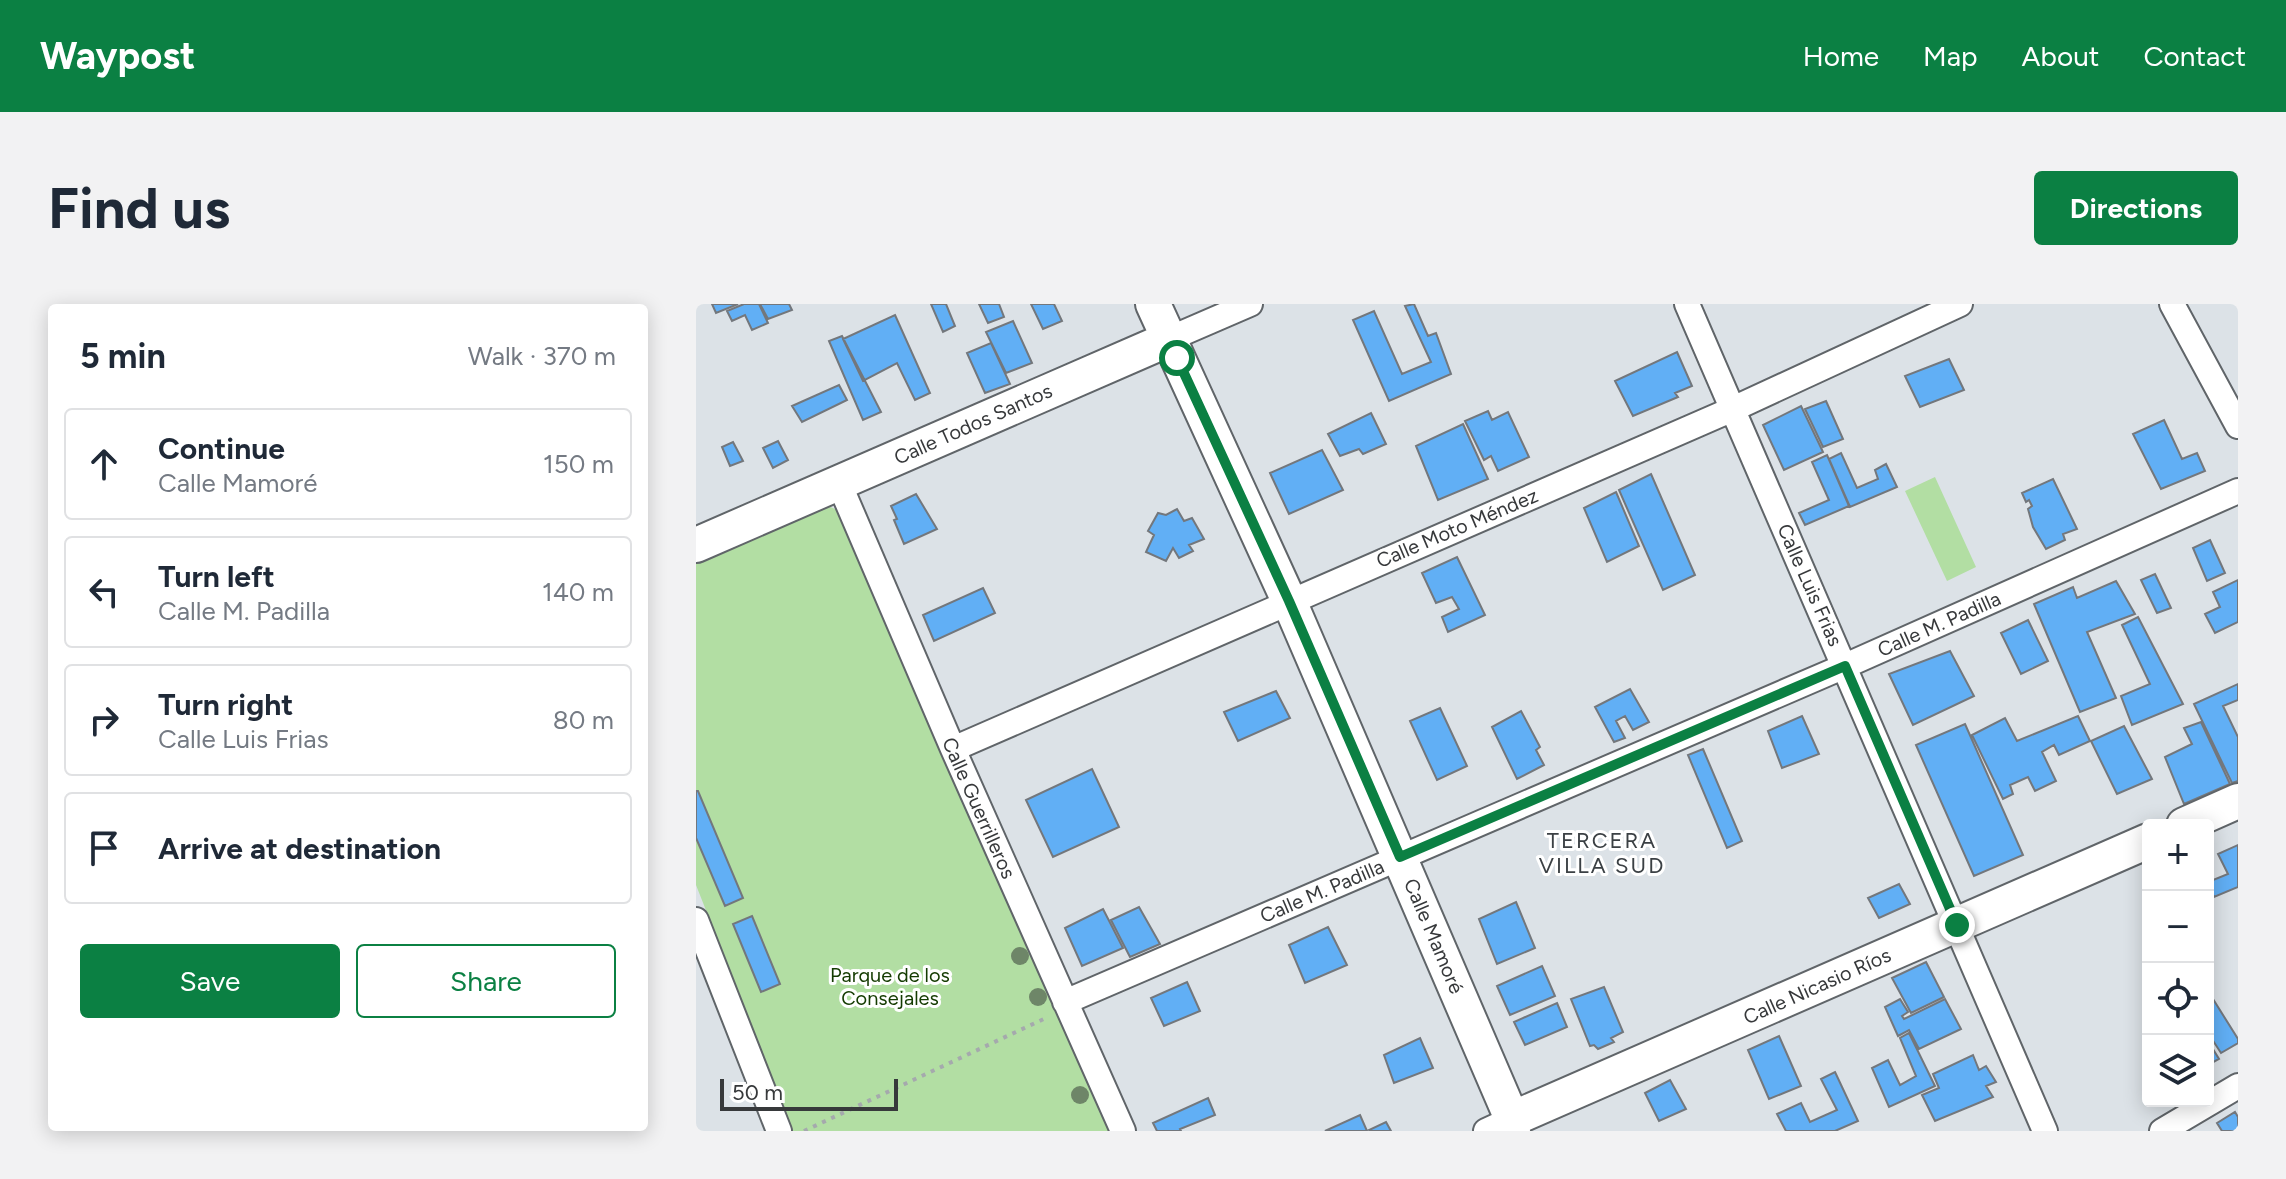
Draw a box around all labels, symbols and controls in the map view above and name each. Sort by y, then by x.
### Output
text: Waypost [40,33,195,79]
text: Home [1803,39,1879,73]
text: Map [1923,39,1978,73]
text: About [2022,39,2099,73]
text: Contact [2143,39,2246,73]
button: Directions [2034,171,2238,245]
text: Find us [48,175,230,242]
text: 5 min [80,336,166,377]
text: Walk · 370 m [468,340,616,372]
route start [1159,340,1195,376]
street label: Calle Todos Santos [890,378,1056,470]
text: Continue [158,430,285,467]
icon: ahead [82,442,126,486]
text: 150 m [543,448,614,480]
text: Calle Mamoré [158,467,318,499]
street label: Calle Moto Méndez [1373,483,1541,573]
street label: Calle Luis Frias [1772,520,1848,650]
text: Turn left [158,558,275,595]
icon: left [82,570,126,614]
text: 140 m [542,576,614,608]
street label: Calle M. Padilla [1874,586,2004,662]
text: Calle M. Padilla [158,595,330,627]
text: Turn right [158,686,293,723]
icon: right [82,698,126,742]
text: 80 m [553,704,614,736]
text: Calle Luis Frias [158,723,329,755]
street label: Calle Guerrilleros [937,734,1021,882]
map controls [2142,819,2214,1107]
button: + [2142,819,2214,891]
icon: arrive [82,826,126,870]
district label: TERCERA VILLA SUD [1539,827,1665,879]
text: Arrive at destination [158,830,441,867]
street label: Calle M. Padilla [1256,854,1388,928]
street label: Calle Mamoré [1399,875,1469,997]
button: − [2142,891,2214,963]
route end [1939,907,1975,943]
street label: Calle Nicasio Ríos [1739,943,1895,1029]
button: Save [80,944,340,1018]
button: Share [356,944,616,1018]
park label: Parque de los Consejales [830,963,950,1010]
button: locate [2142,963,2214,1035]
button: layers [2142,1035,2214,1107]
scale bar [720,1075,898,1111]
text: 50 m [732,1079,783,1106]

